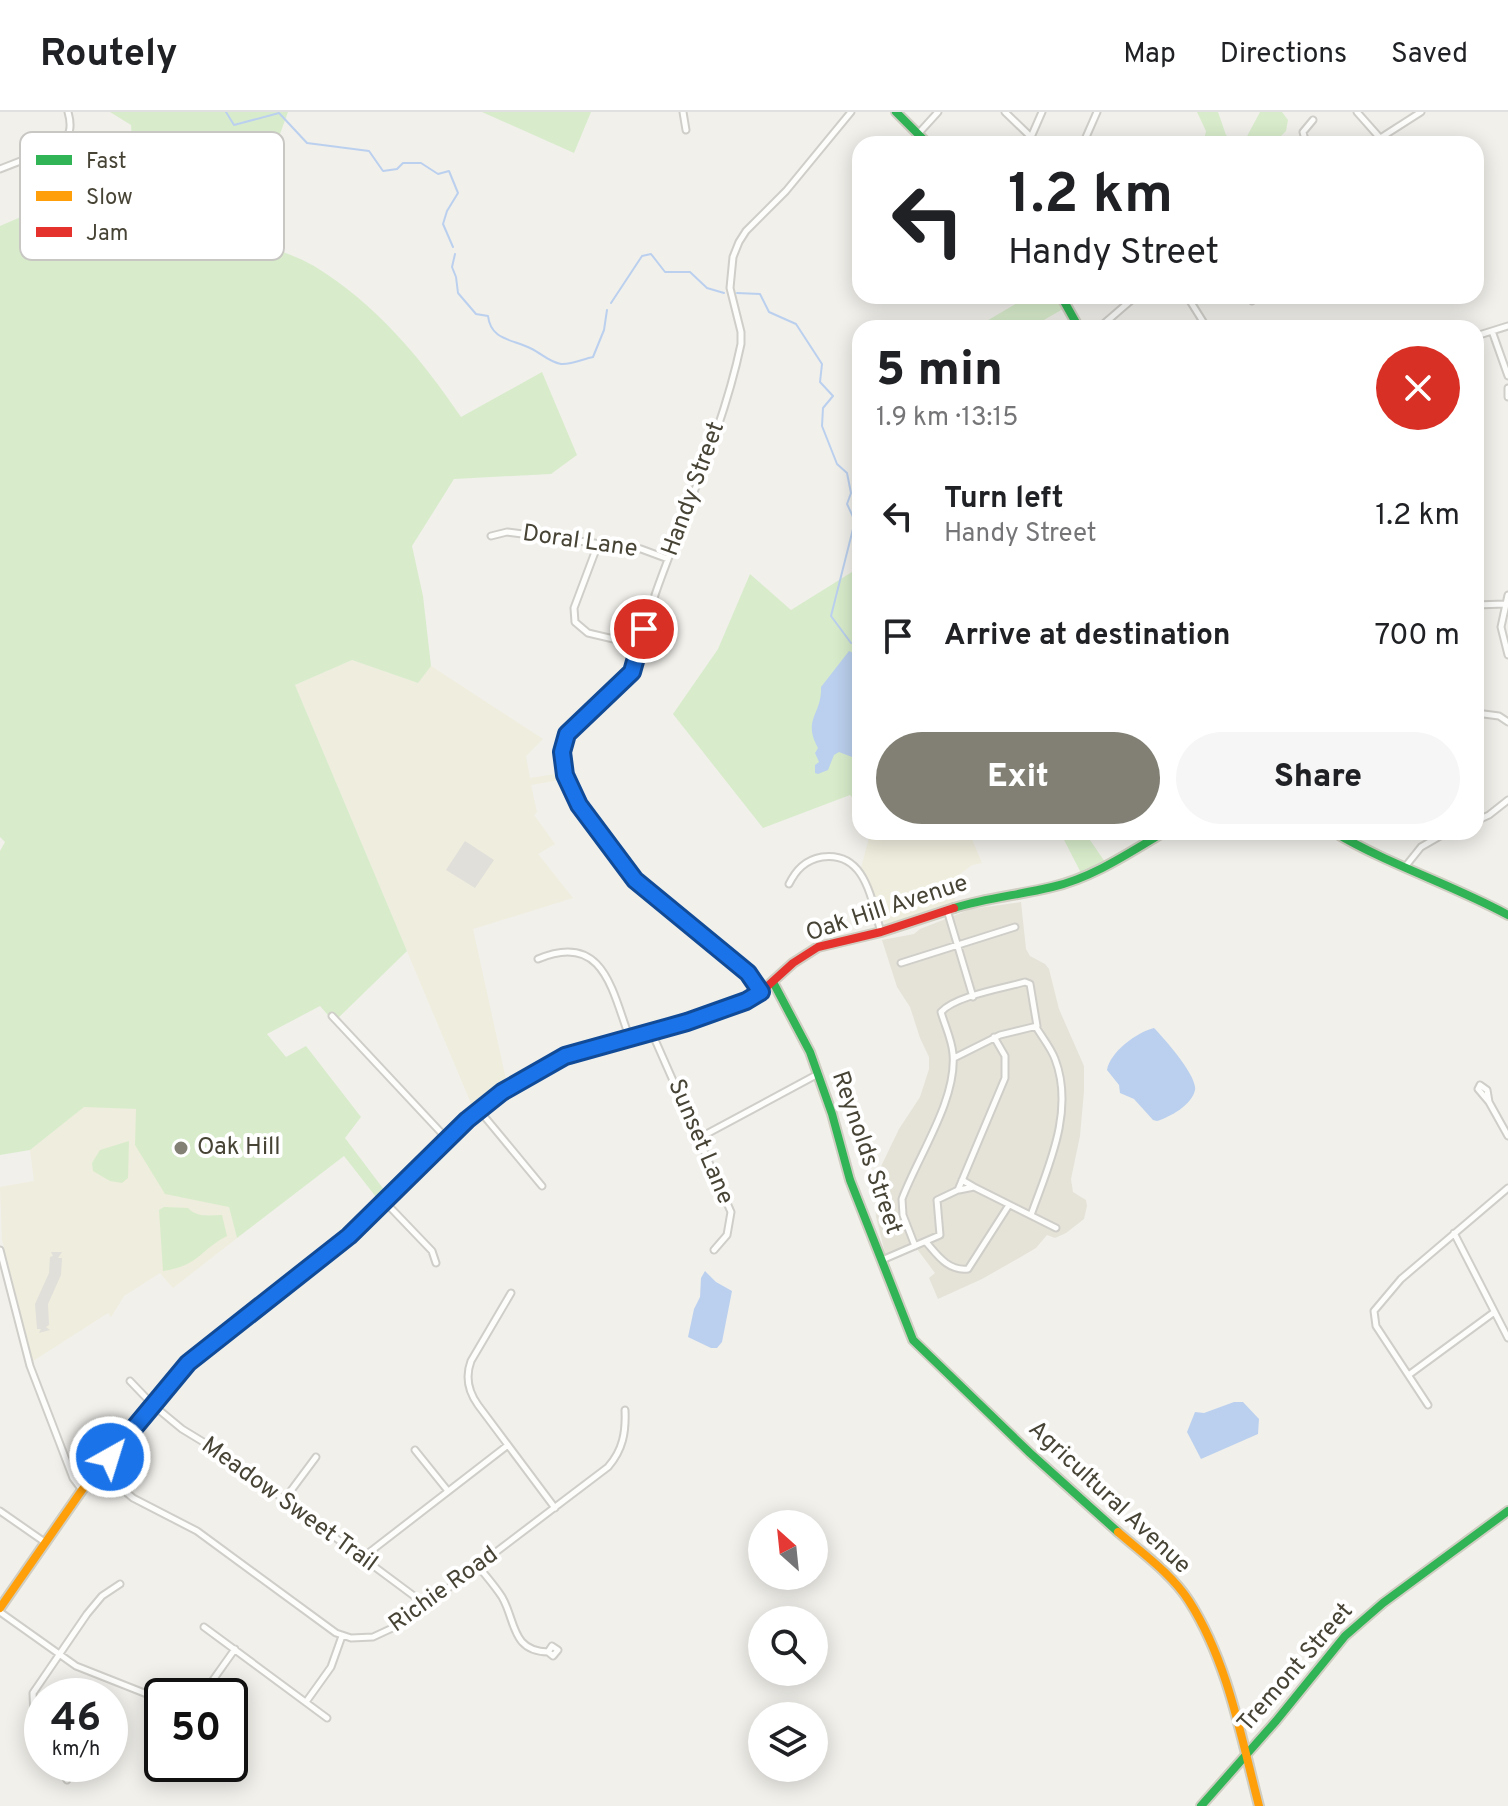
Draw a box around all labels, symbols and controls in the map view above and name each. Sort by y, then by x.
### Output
text: Routely [40,31,178,80]
text: Map [1123,37,1176,73]
text: Directions [1220,37,1347,73]
text: Saved [1391,37,1468,73]
legend [20,132,284,260]
text: Fast [86,149,127,176]
text: 1.2 km [1008,162,1173,232]
icon: left [876,168,980,272]
text: Slow [86,185,133,212]
text: Jam [86,221,129,248]
text: Handy Street [1008,231,1219,277]
text: 5 min [876,342,1003,402]
button: close [1376,346,1460,430]
text: 1.9 km · 13:15 [876,402,1018,435]
street label: Handy Street [656,418,732,560]
text: Turn left [944,481,1064,518]
icon: left [876,494,920,538]
text: 1.2 km [1375,498,1460,535]
text: Handy Street [944,518,1097,551]
street label: Doral Lane [521,519,639,565]
pin [610,595,678,663]
icon: arrive [622,607,666,651]
icon: arrive [876,614,920,658]
text: Arrive at destination [944,618,1230,655]
text: 700 m [1374,618,1460,655]
button: Exit [876,732,1160,824]
button: Share [1176,732,1460,824]
street label: Oak Hill Avenue [802,869,972,949]
street label: Reynolds Street [824,1067,908,1239]
street label: Sunset Lane [660,1075,740,1209]
place label: Oak Hill [197,1133,281,1163]
marker: Oak Hill [172,1139,190,1157]
position arrow [68,1415,152,1499]
street label: Agricultural Avenue [1021,1415,1197,1581]
street label: Meadow Sweet Trail [195,1431,383,1579]
north arrow [748,1510,828,1590]
map controls [748,1510,828,1782]
street label: Richie Road [383,1540,505,1640]
street label: Tremont Street [1232,1597,1360,1739]
button: search [748,1606,828,1686]
speed limit sign: 50 [144,1678,248,1782]
text: 46 [51,1695,101,1745]
button: layers [748,1702,828,1782]
text: km/h [52,1737,100,1763]

